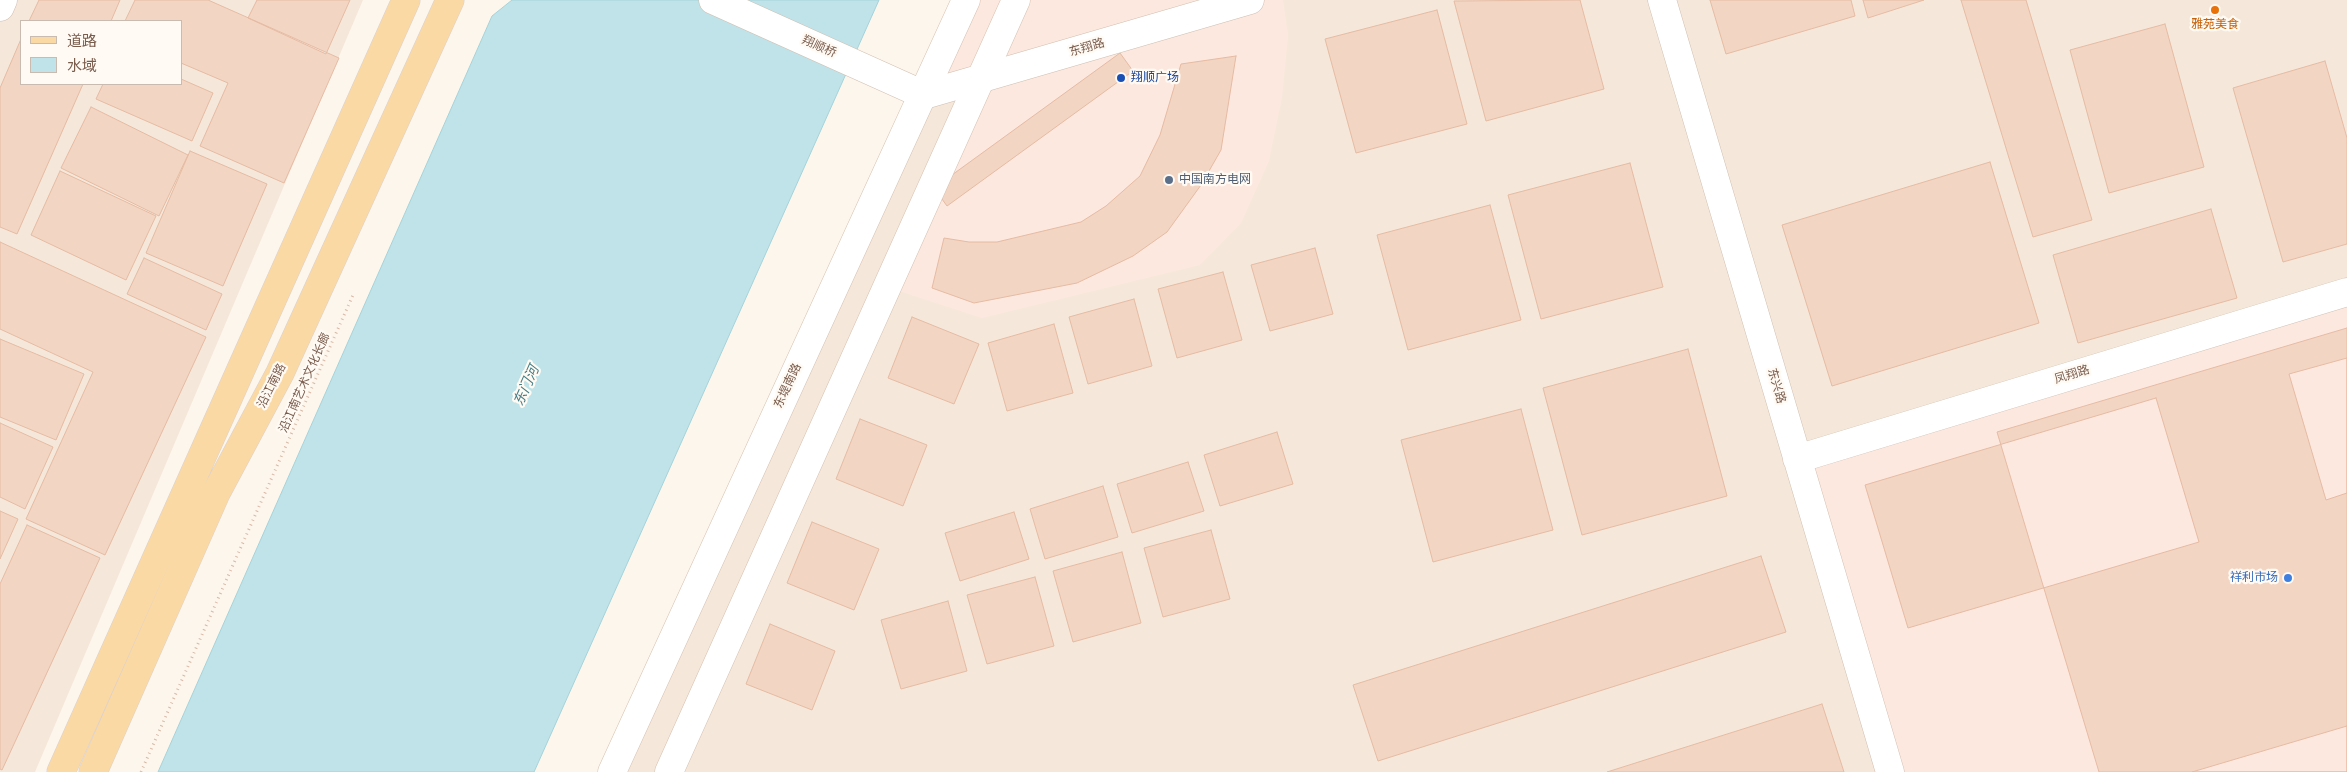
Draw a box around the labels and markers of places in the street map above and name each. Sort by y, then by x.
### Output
marker: 雅苑美食 [2209,4,2221,16]
place label: 雅苑美食 [2191,18,2239,32]
place label: 翔顺广场 [1131,71,1179,85]
marker: 翔顺广场 [1115,72,1127,84]
place label: 中国南方电网 [1179,173,1251,187]
marker: 中国南方电网 [1163,174,1175,186]
place label: 祥利市场 [2230,571,2278,585]
marker: 祥利市场 [2282,572,2294,584]

